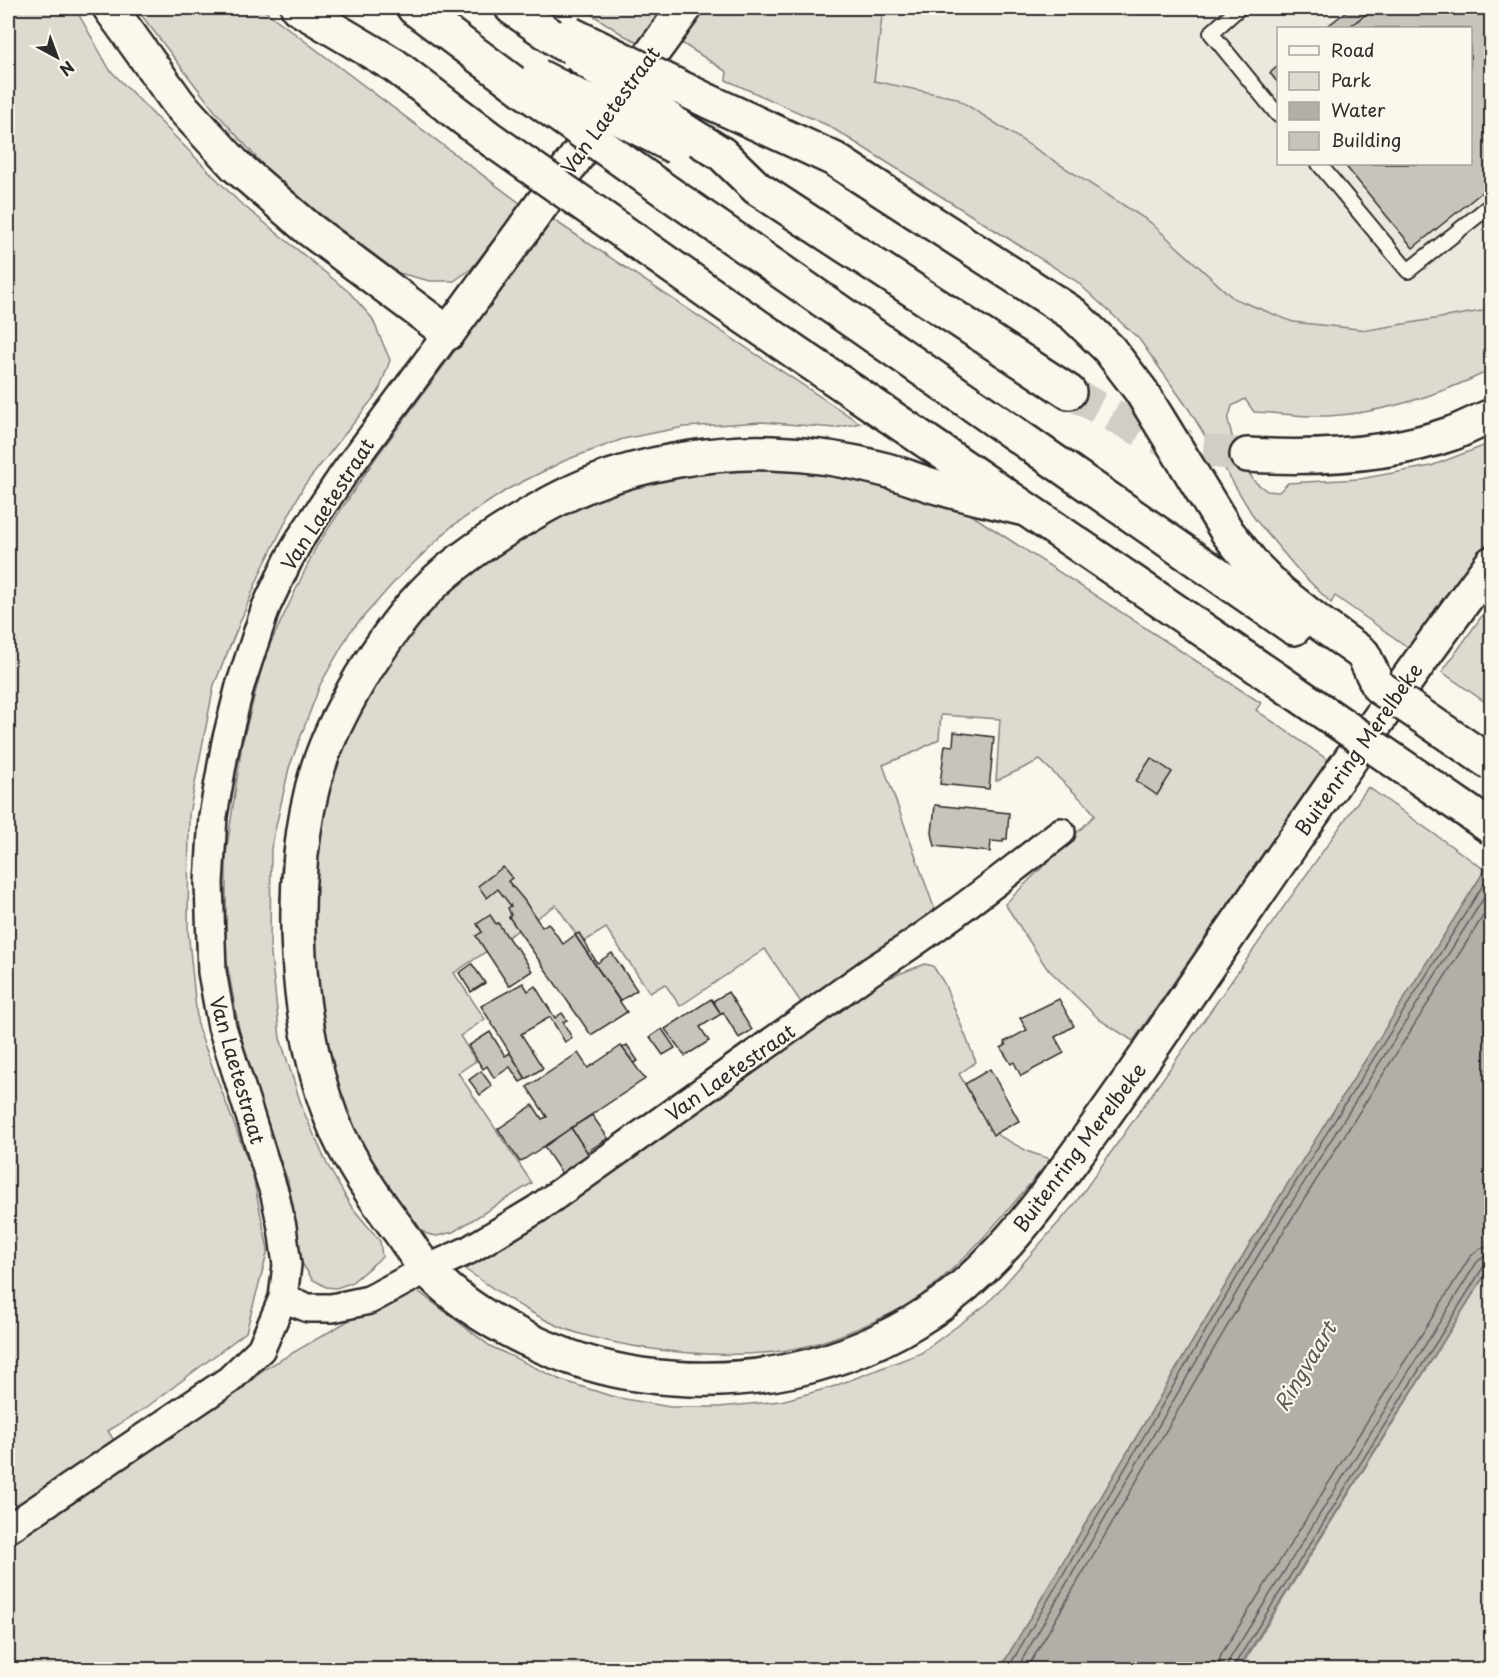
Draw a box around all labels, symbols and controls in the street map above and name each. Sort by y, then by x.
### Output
north arrow [27,27,87,87]
legend [1277,27,1472,165]
text: Road [1331,36,1375,63]
street label: Van Laetestraat [553,40,667,180]
text: N [55,56,80,82]
text: Park [1331,66,1371,93]
text: Water [1331,96,1386,123]
text: Building [1331,126,1401,153]
street label: Van Laetestraat [273,432,381,576]
street label: Buitenring Merelbeke [1287,656,1429,842]
street label: Van Laetestraat [203,993,273,1147]
street label: Van Laetestraat [659,1016,801,1128]
street label: Buitenring Merelbeke [1005,1056,1153,1238]
water label: Ringvaart [1265,1313,1344,1417]

